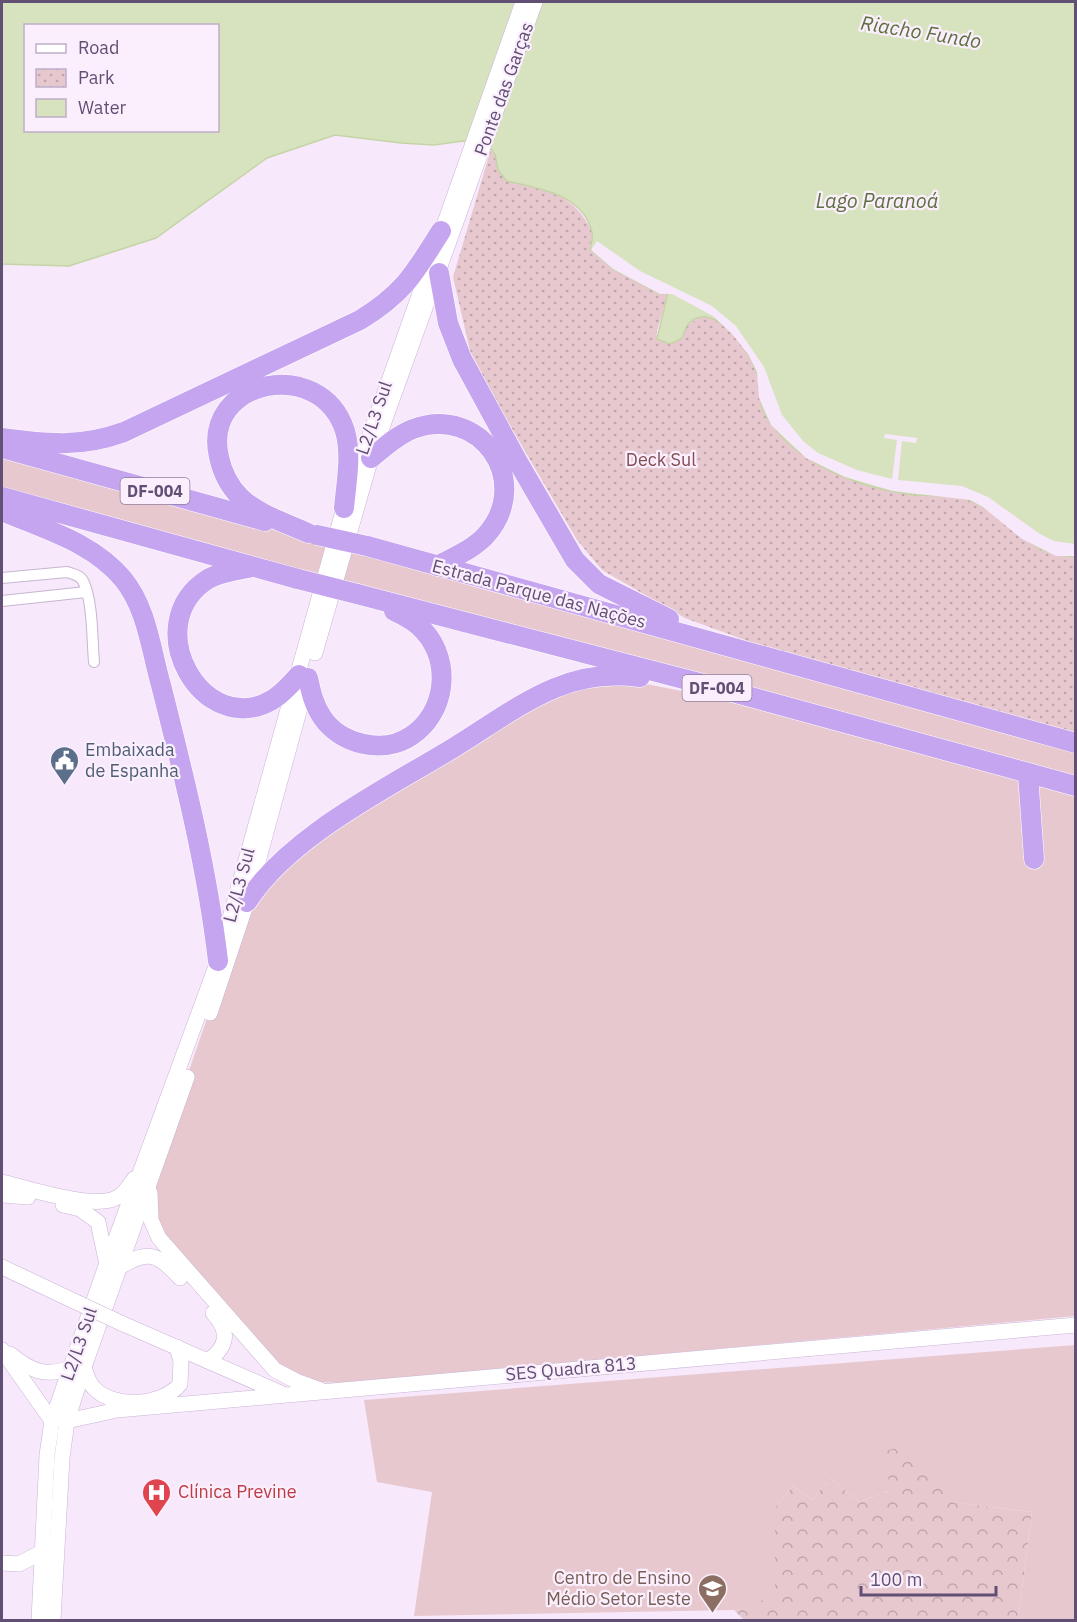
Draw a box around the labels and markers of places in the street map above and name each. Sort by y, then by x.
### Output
place label: Embaixada de Espanha [85,738,179,782]
public building icon: Embaixada de Espanha [48,744,80,786]
hospital icon: Clínica Previne [141,1476,173,1518]
place label: Clínica Previne [178,1480,297,1503]
place label: Centro de Ensino Médio Setor Leste [546,1566,691,1610]
school or university icon: Centro de Ensino Médio Setor Leste [696,1572,728,1614]

